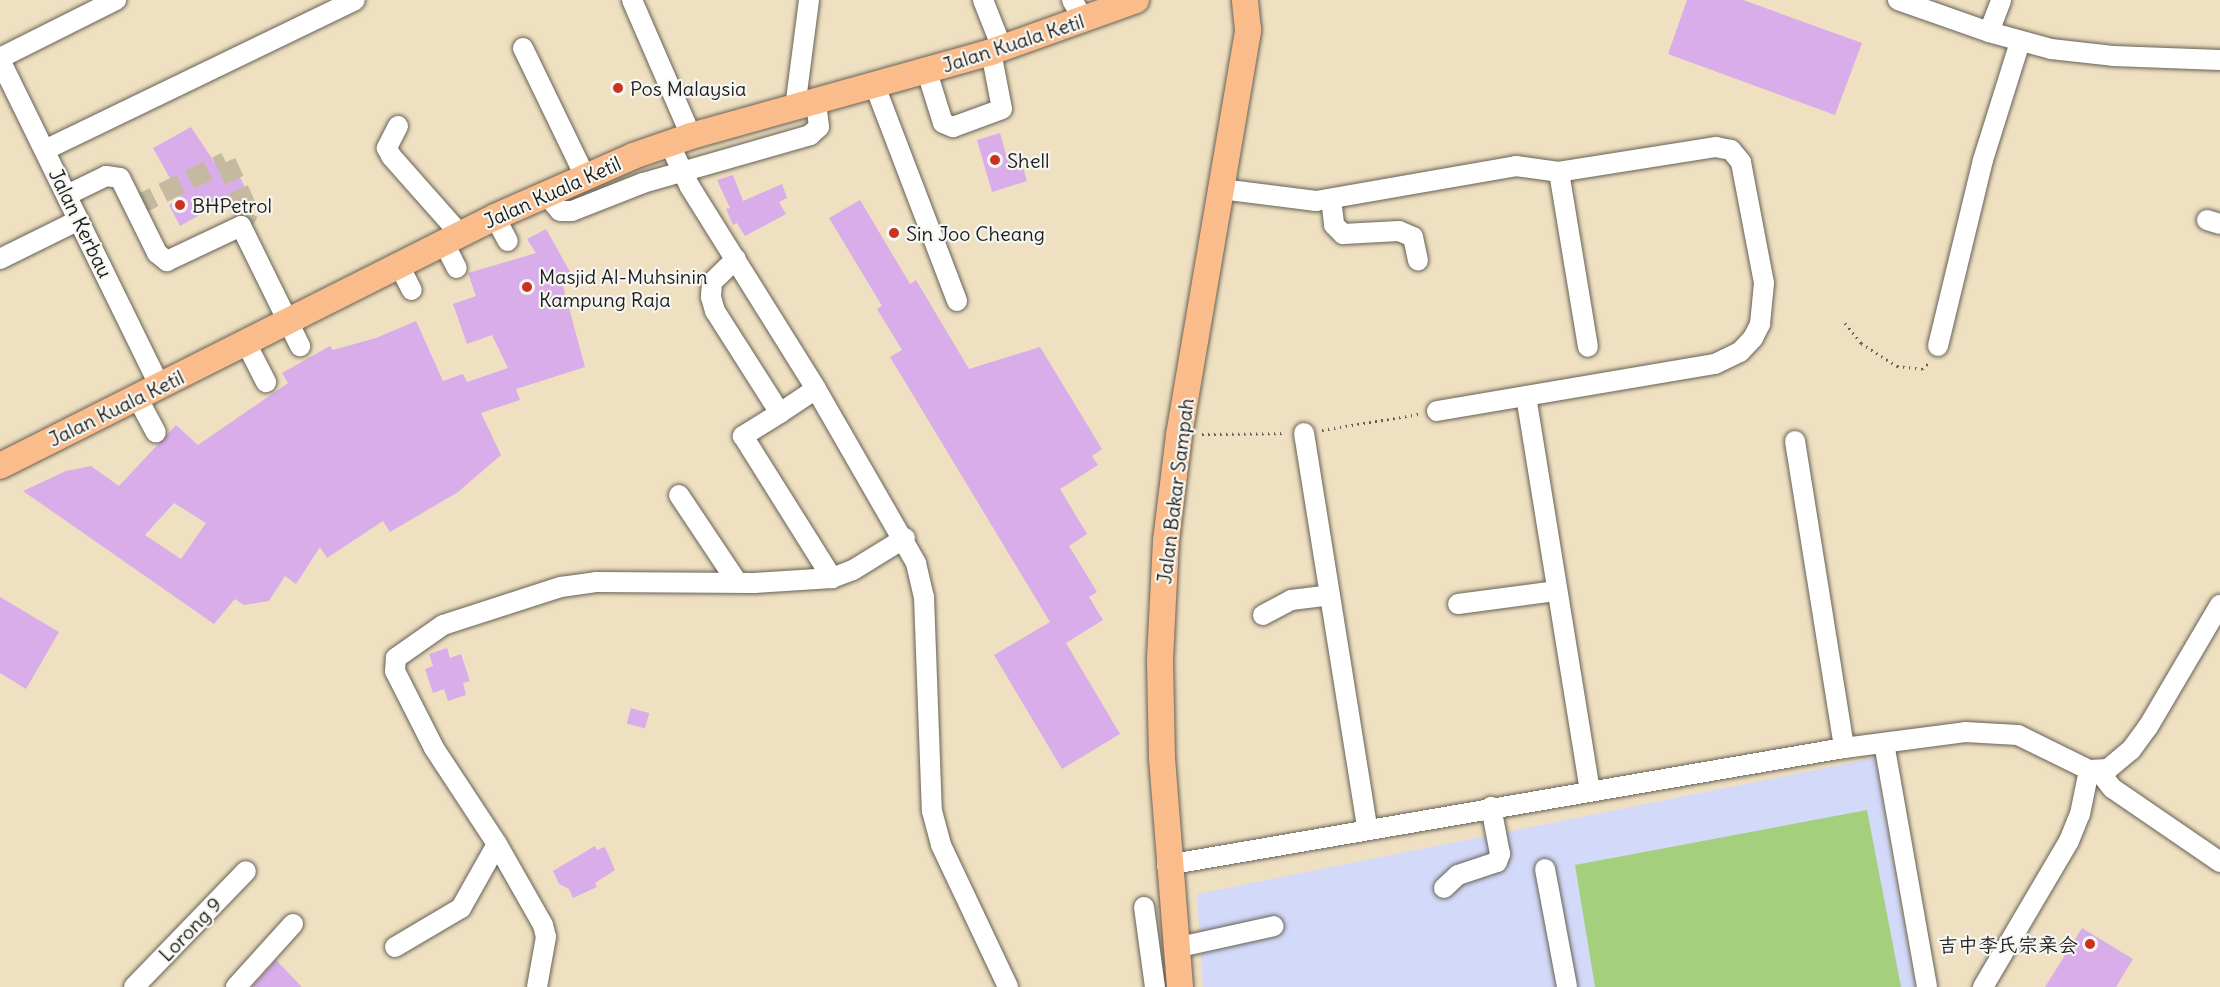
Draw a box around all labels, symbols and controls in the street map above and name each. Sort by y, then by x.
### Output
street label: Jalan Kuala Ketil [939,9,1087,77]
place label: Pos Malaysia [630,76,746,100]
marker: Pos Malaysia [611,81,625,95]
place label: Shell [1007,148,1049,172]
street label: Jalan Kuala Ketil [480,151,624,233]
marker: Shell [988,153,1002,167]
street label: Jalan Kerbau [44,164,118,282]
place label: BHPetrol [192,193,272,217]
marker: BHPetrol [173,198,187,212]
place label: Sin Joo Cheang [906,221,1045,245]
marker: Sin Joo Cheang [887,226,901,240]
place label: Masjid Al-Muhsinin Kampung Raja [539,264,707,311]
marker: Masjid Al-Muhsinin Kampung Raja [520,280,534,294]
street label: Jalan Kuala Ketil [44,365,188,451]
street label: Jalan Bakar Sampah [1152,397,1198,585]
street label: Lorong 9 [154,892,226,966]
place label: 吉中李氏宗亲会 [1938,932,2078,956]
marker: 吉中李氏宗亲会 [2083,937,2097,951]

